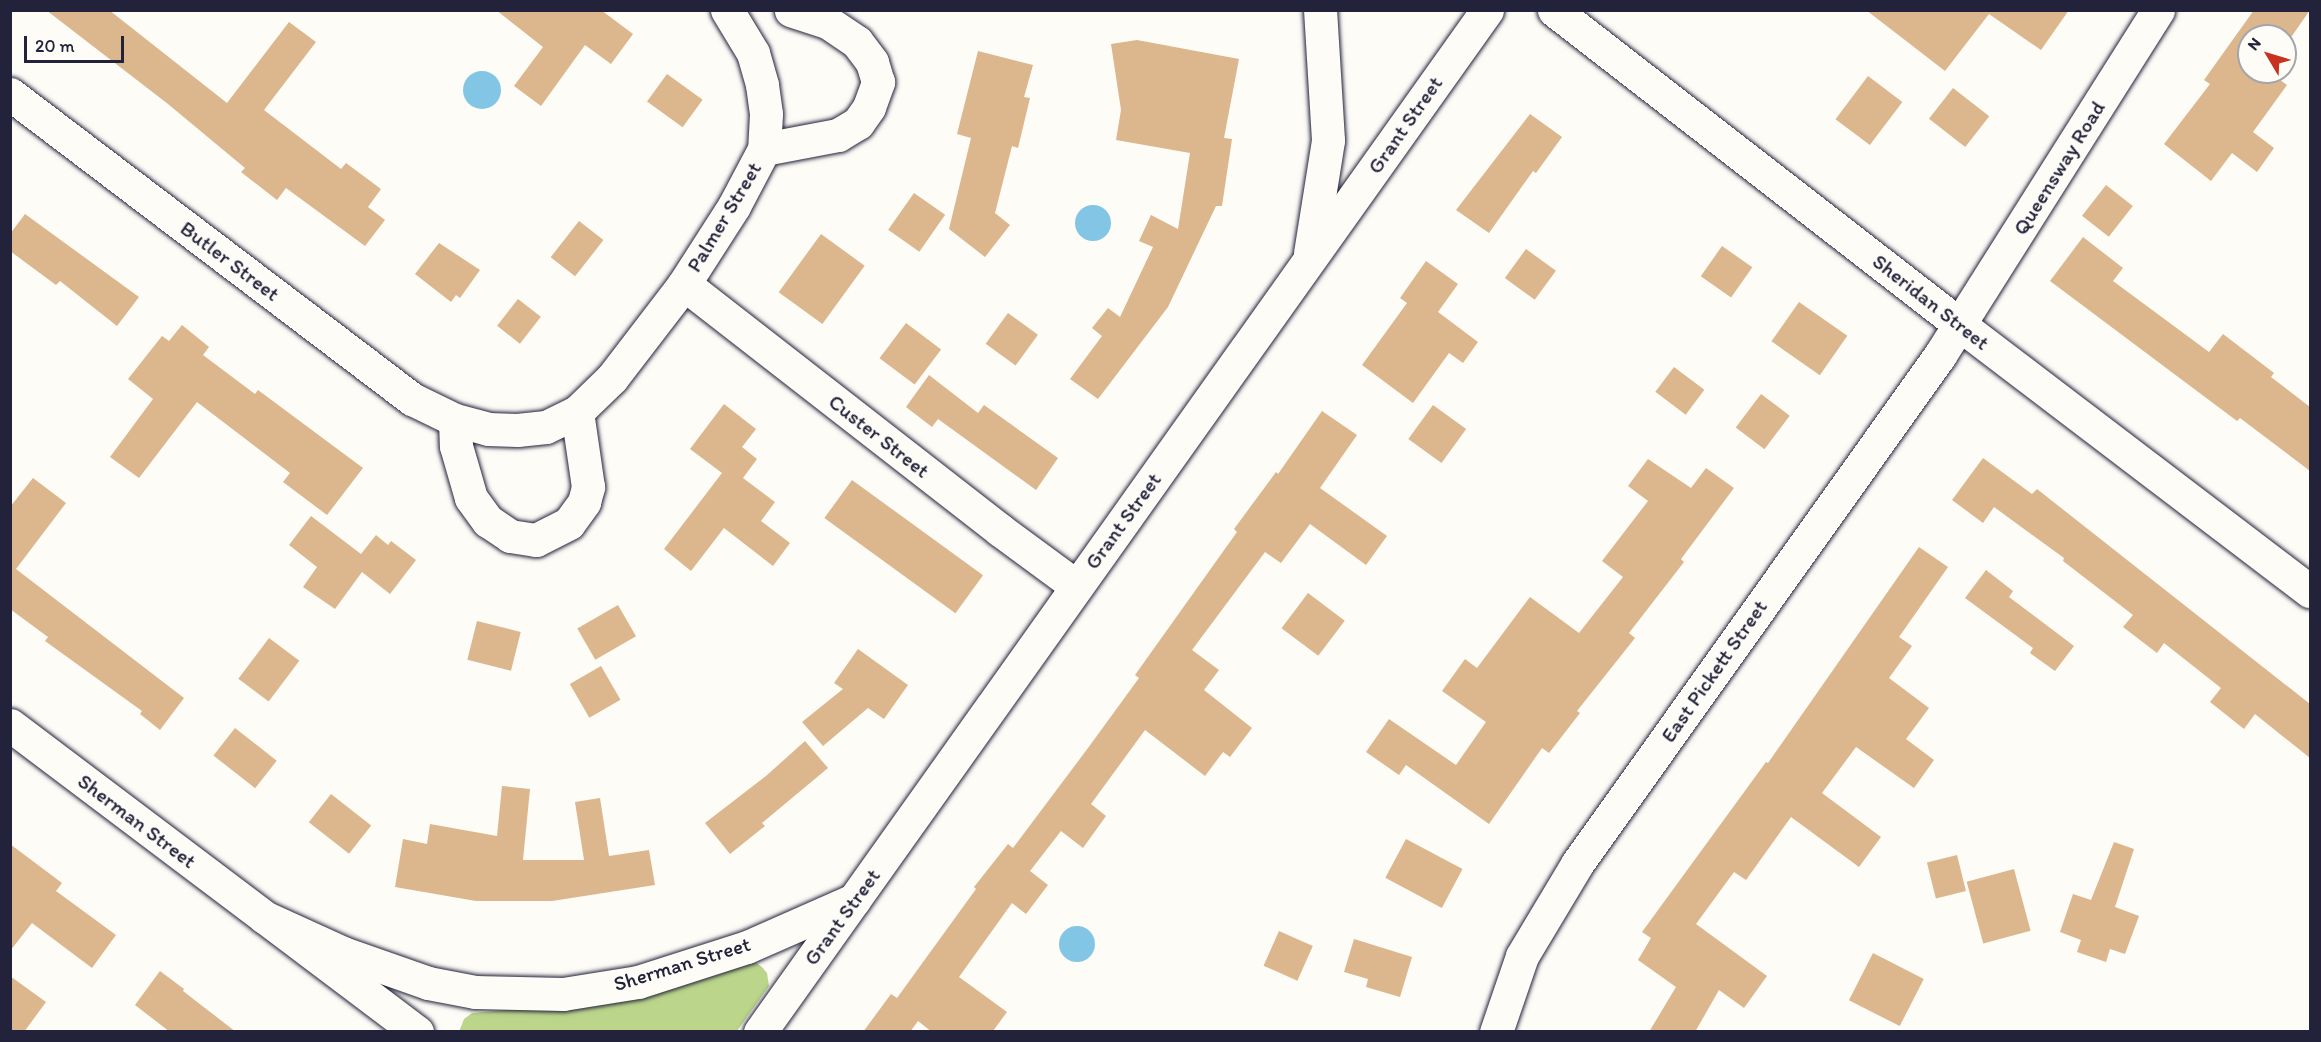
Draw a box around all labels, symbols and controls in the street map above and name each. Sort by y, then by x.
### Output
scale bar [27,24,128,62]
north arrow [2237,24,2297,84]
text: N [2243,34,2265,54]
text: 20 m [35,35,75,57]
street label: Grant Street [1362,71,1448,179]
street label: Queensway Road [2008,96,2110,240]
street label: Palmer Street [681,158,767,276]
street label: Butler Street [175,216,285,306]
street label: Sheridan Street [1868,249,1994,355]
street label: Custer Street [824,389,934,483]
street label: Grant Street [1080,468,1166,574]
street label: East Pickett Street [1656,595,1772,747]
street label: Sherman Street [73,768,201,874]
street label: Grant Street [799,864,885,970]
street label: Sherman Street [611,931,753,997]

